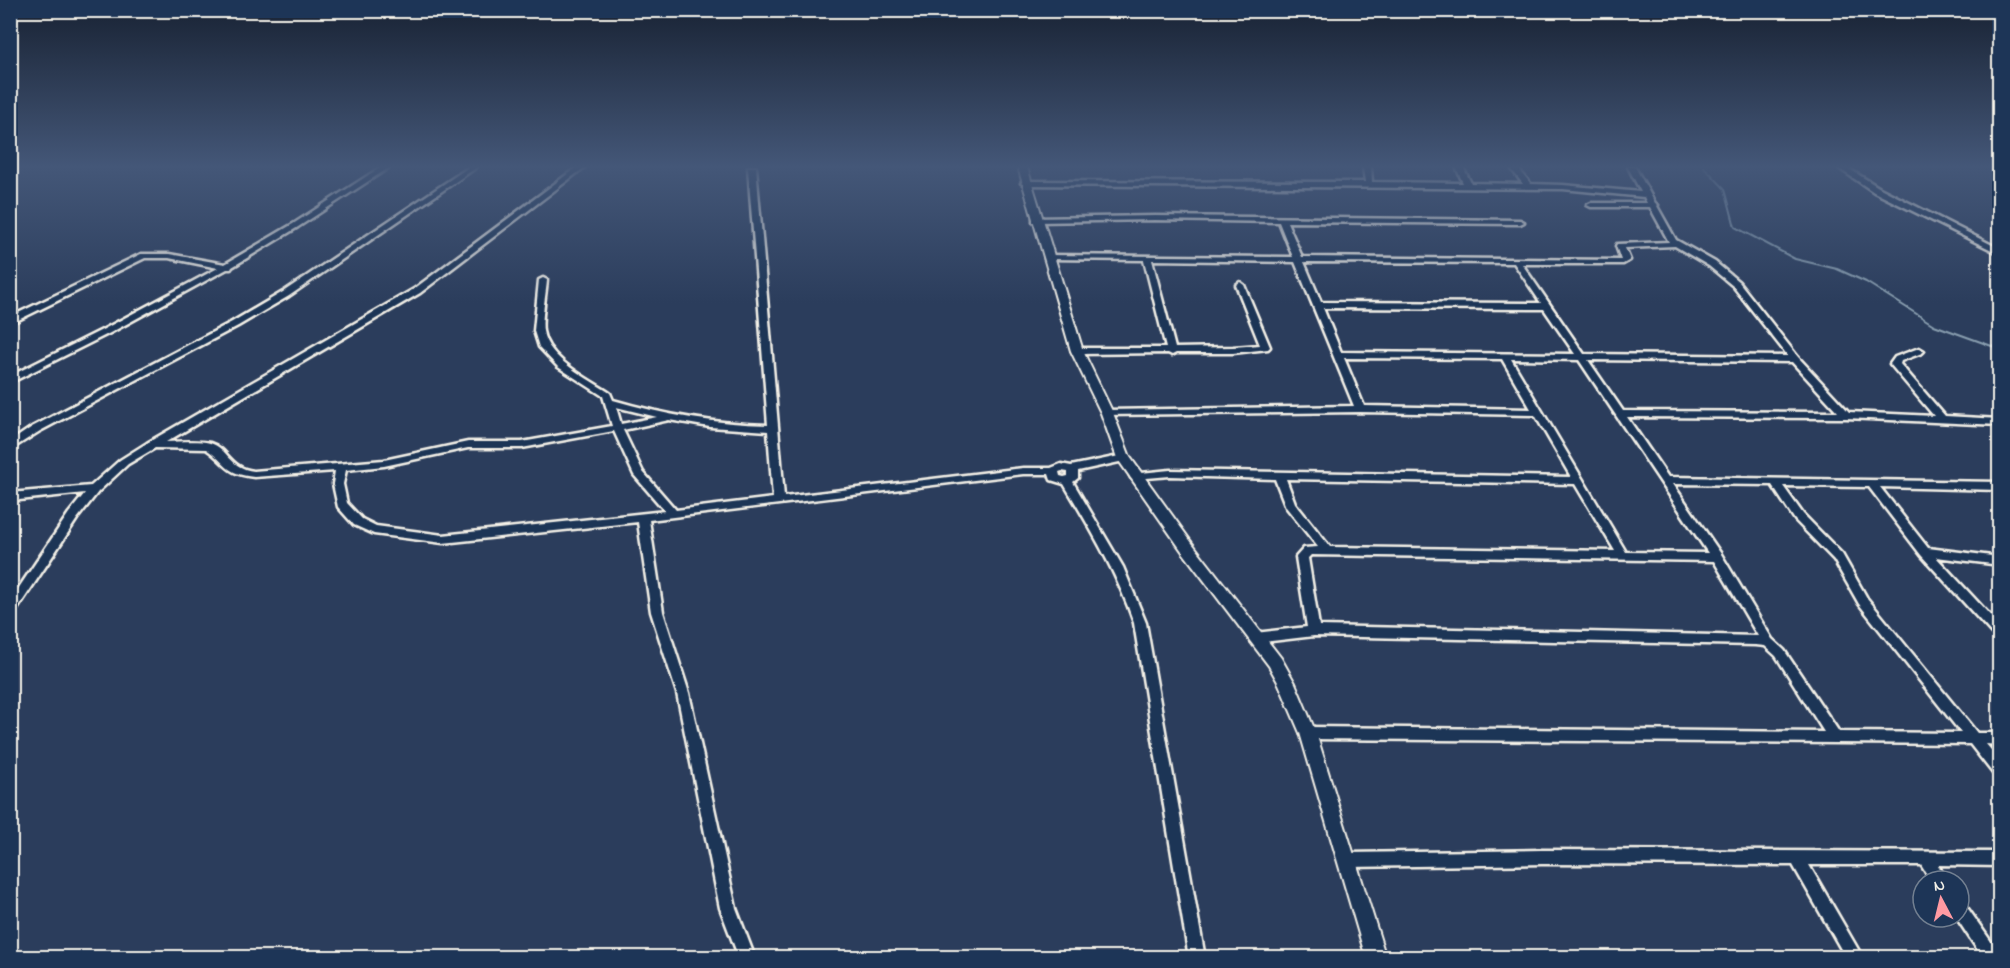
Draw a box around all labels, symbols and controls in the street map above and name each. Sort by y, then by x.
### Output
north arrow [1911,869,1971,929]
text: N [1933,874,1946,899]

